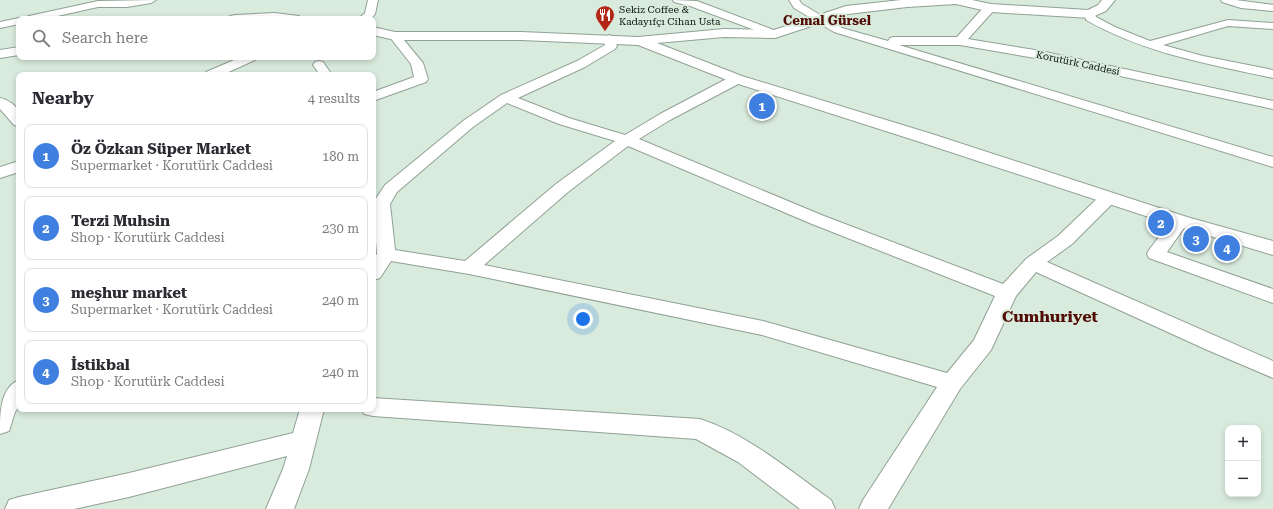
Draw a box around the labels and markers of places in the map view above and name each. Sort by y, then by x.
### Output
restaurant icon: Sekiz Coffee & Kadayıfçı Cihan Usta [594,4,616,32]
place label: Sekiz Coffee & Kadayıfçı Cihan Usta [619,4,721,27]
pin: 1 [749,91,775,121]
pin: 2 [1148,208,1174,238]
pin: 3 [1183,224,1209,254]
pin: 4 [1214,233,1240,263]

